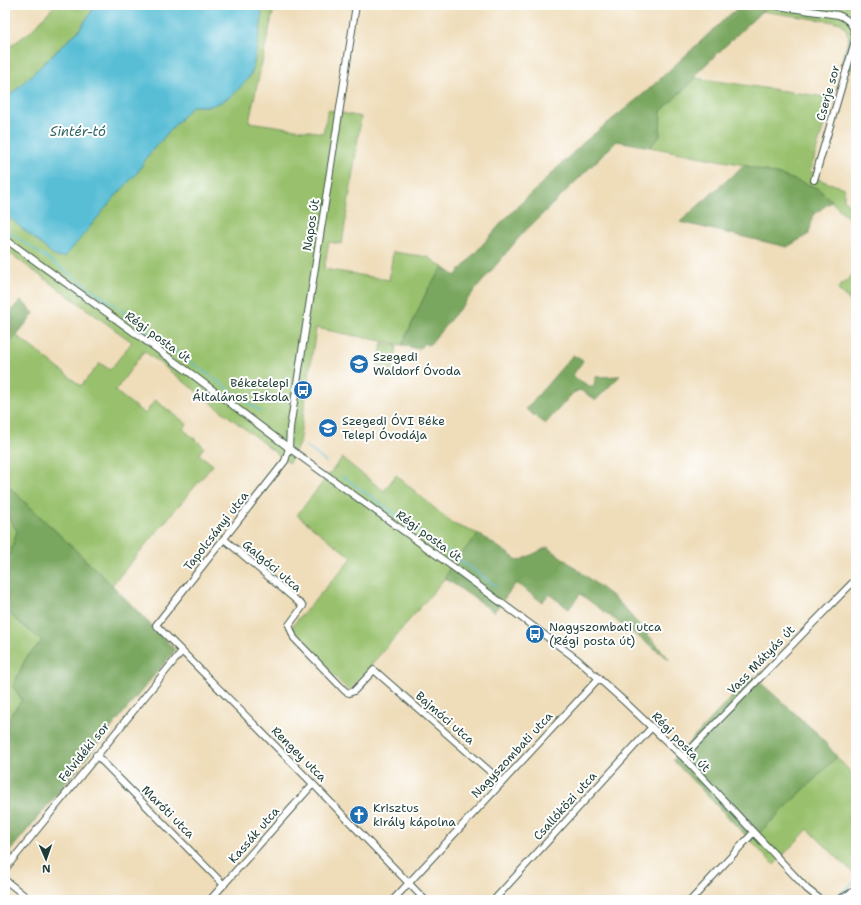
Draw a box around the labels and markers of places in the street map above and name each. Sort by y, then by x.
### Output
place label: Szegedi Waldorf Óvoda [373,349,461,379]
school or university icon: Szegedi Waldorf Óvoda [348,353,370,375]
place label: Béketelepi Általános Iskola [192,375,290,405]
bus stop icon: Béketelepi Általános Iskola [292,379,314,401]
place label: Szegedi ÓVI Béke Telepi Óvodája [342,413,445,443]
school or university icon: Szegedi ÓVI Béke Telepi Óvodája [317,417,339,439]
place label: Nagyszombati utca (Régi posta út) [549,619,662,649]
bus stop icon: Nagyszombati utca (Régi posta út) [524,623,546,645]
place label: Krisztus király kápolna [373,800,456,830]
church icon: Krisztus király kápolna [348,804,370,826]

